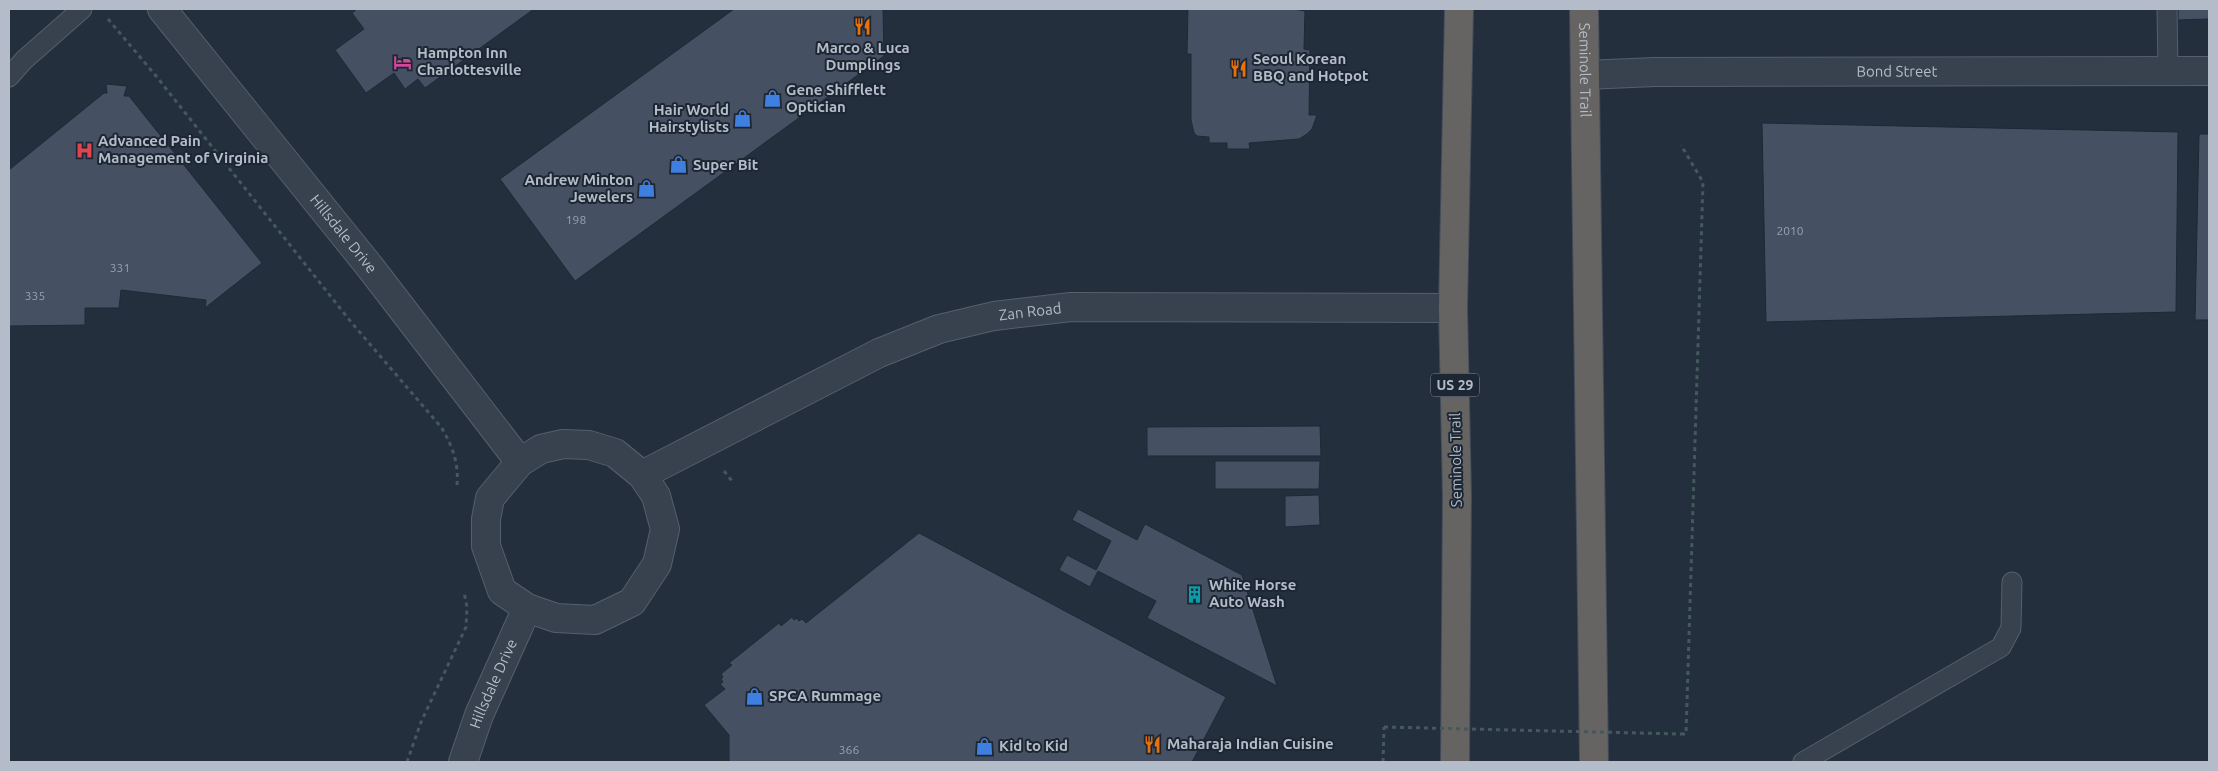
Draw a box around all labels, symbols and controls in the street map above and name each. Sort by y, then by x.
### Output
restaurant icon: Marco & Luca Dumplings [853,17,873,37]
street label: Seminole Trail [1576,23,1594,117]
place label: Marco & Luca Dumplings [816,39,910,73]
place label: Hampton Inn Charlottesville [417,44,522,78]
place label: Seoul Korean BBQ and Hotpot [1253,50,1369,84]
hotel icon: Hampton Inn Charlottesville [393,52,413,72]
restaurant icon: Seoul Korean BBQ and Hotpot [1229,58,1249,78]
street label: Bond Street [1856,62,1938,80]
place label: Gene Shifflett Optician [786,81,886,115]
shop icon: Gene Shifflett Optician [762,89,782,109]
place label: Hair World Hairstylists [649,101,729,135]
shop icon: Hair World Hairstylists [733,109,753,129]
place label: Advanced Pain Management of Virginia [98,132,268,166]
hospital icon: Advanced Pain Management of Virginia [74,140,94,160]
shop icon: Super Bit [669,155,689,175]
place label: Super Bit [693,156,759,173]
place label: Andrew Minton Jewelers [524,171,633,205]
shop icon: Andrew Minton Jewelers [637,179,657,199]
street label: Hillsdale Drive [307,191,381,276]
house number: 198 [566,213,586,226]
house number: 2010 [1776,224,1804,237]
house number: 331 [110,261,130,274]
house number: 335 [25,289,45,302]
street label: Zan Road [998,299,1062,323]
road number: US 29 [1431,374,1479,396]
street label: Seminole Trail [1446,413,1465,507]
place label: White Horse Auto Wash [1209,576,1296,610]
building icon: White Horse Auto Wash [1185,584,1205,604]
street label: Hillsdale Drive [466,636,520,731]
shop icon: SPCA Rummage [745,686,765,706]
place label: SPCA Rummage [769,687,881,704]
restaurant icon: Maharaja Indian Cuisine [1143,734,1163,754]
place label: Maharaja Indian Cuisine [1167,735,1334,752]
shop icon: Kid to Kid [975,736,995,756]
place label: Kid to Kid [999,737,1068,754]
house number: 366 [839,743,859,756]

